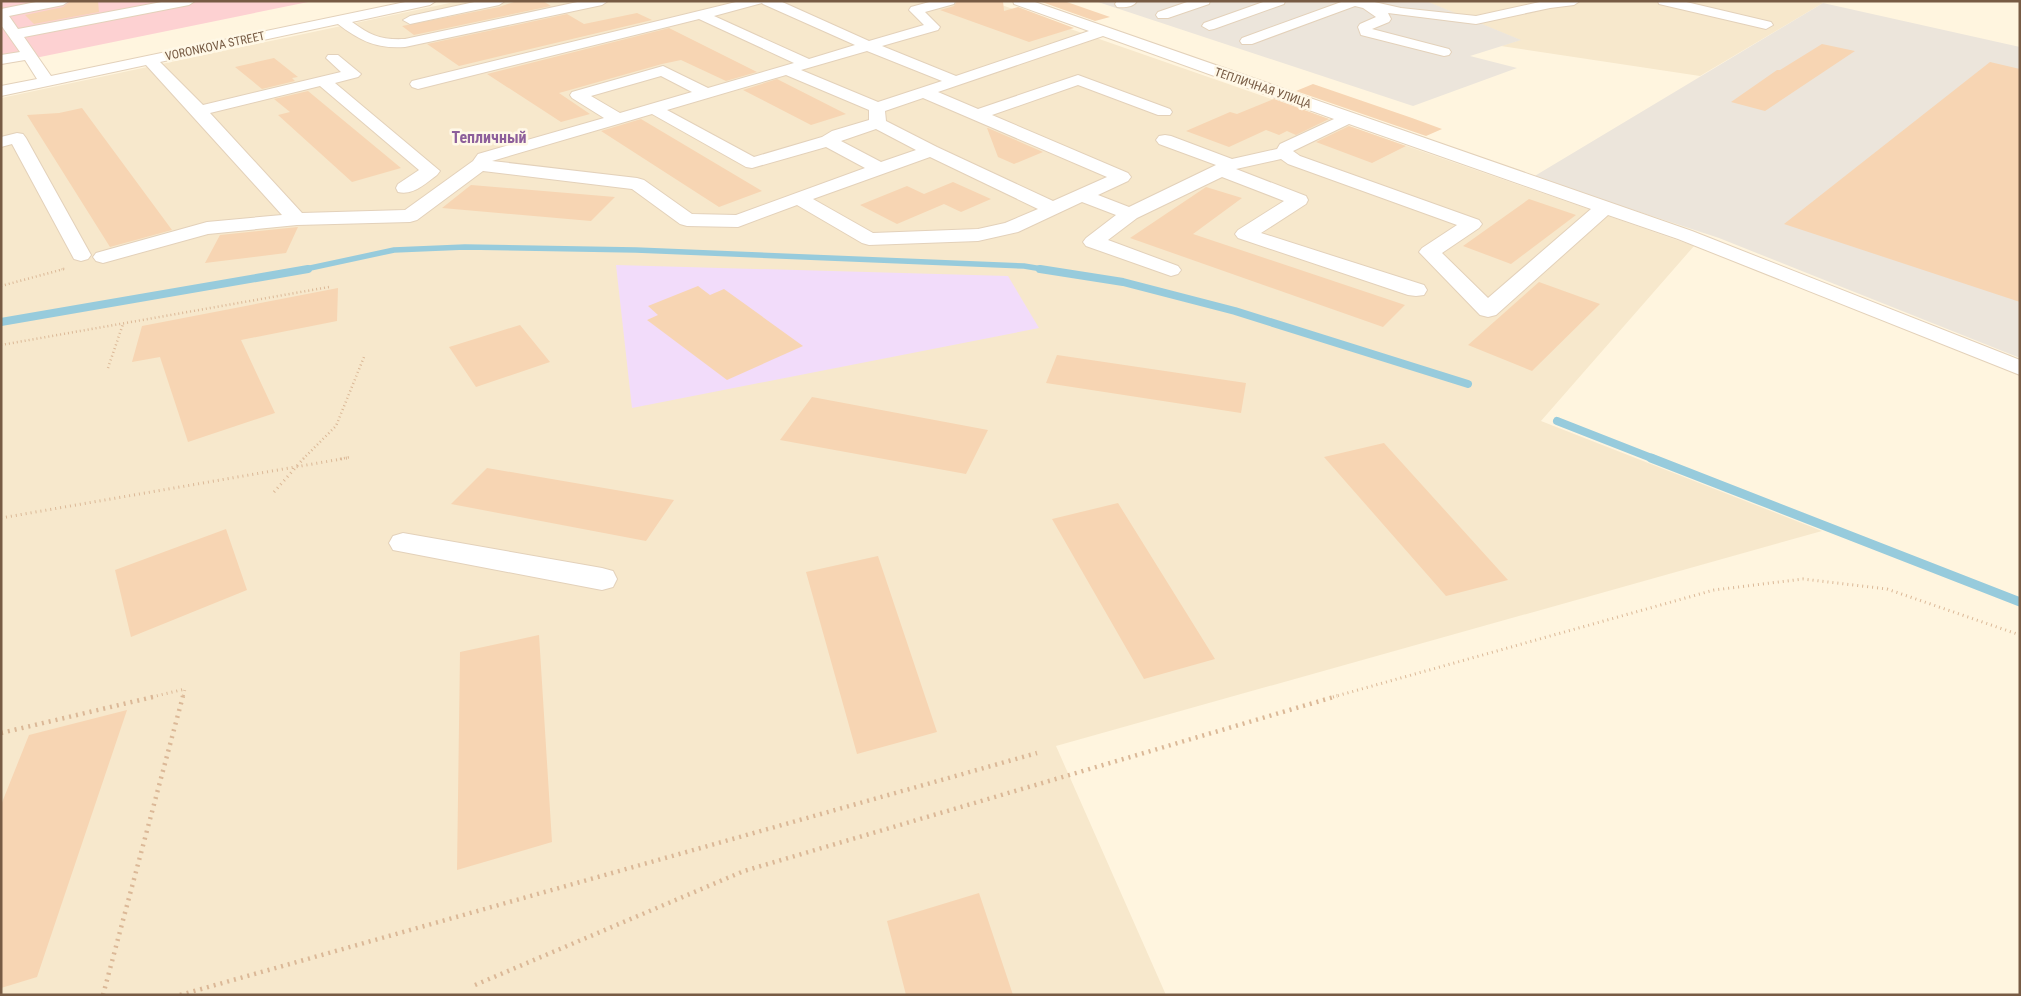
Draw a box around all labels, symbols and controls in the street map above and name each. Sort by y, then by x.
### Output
street label: VORONKOVA STREET [164,29,266,63]
street label: ТЕПЛИЧНАЯ УЛИЦА [1213,65,1313,111]
district label: Тепличный [451,128,527,147]

